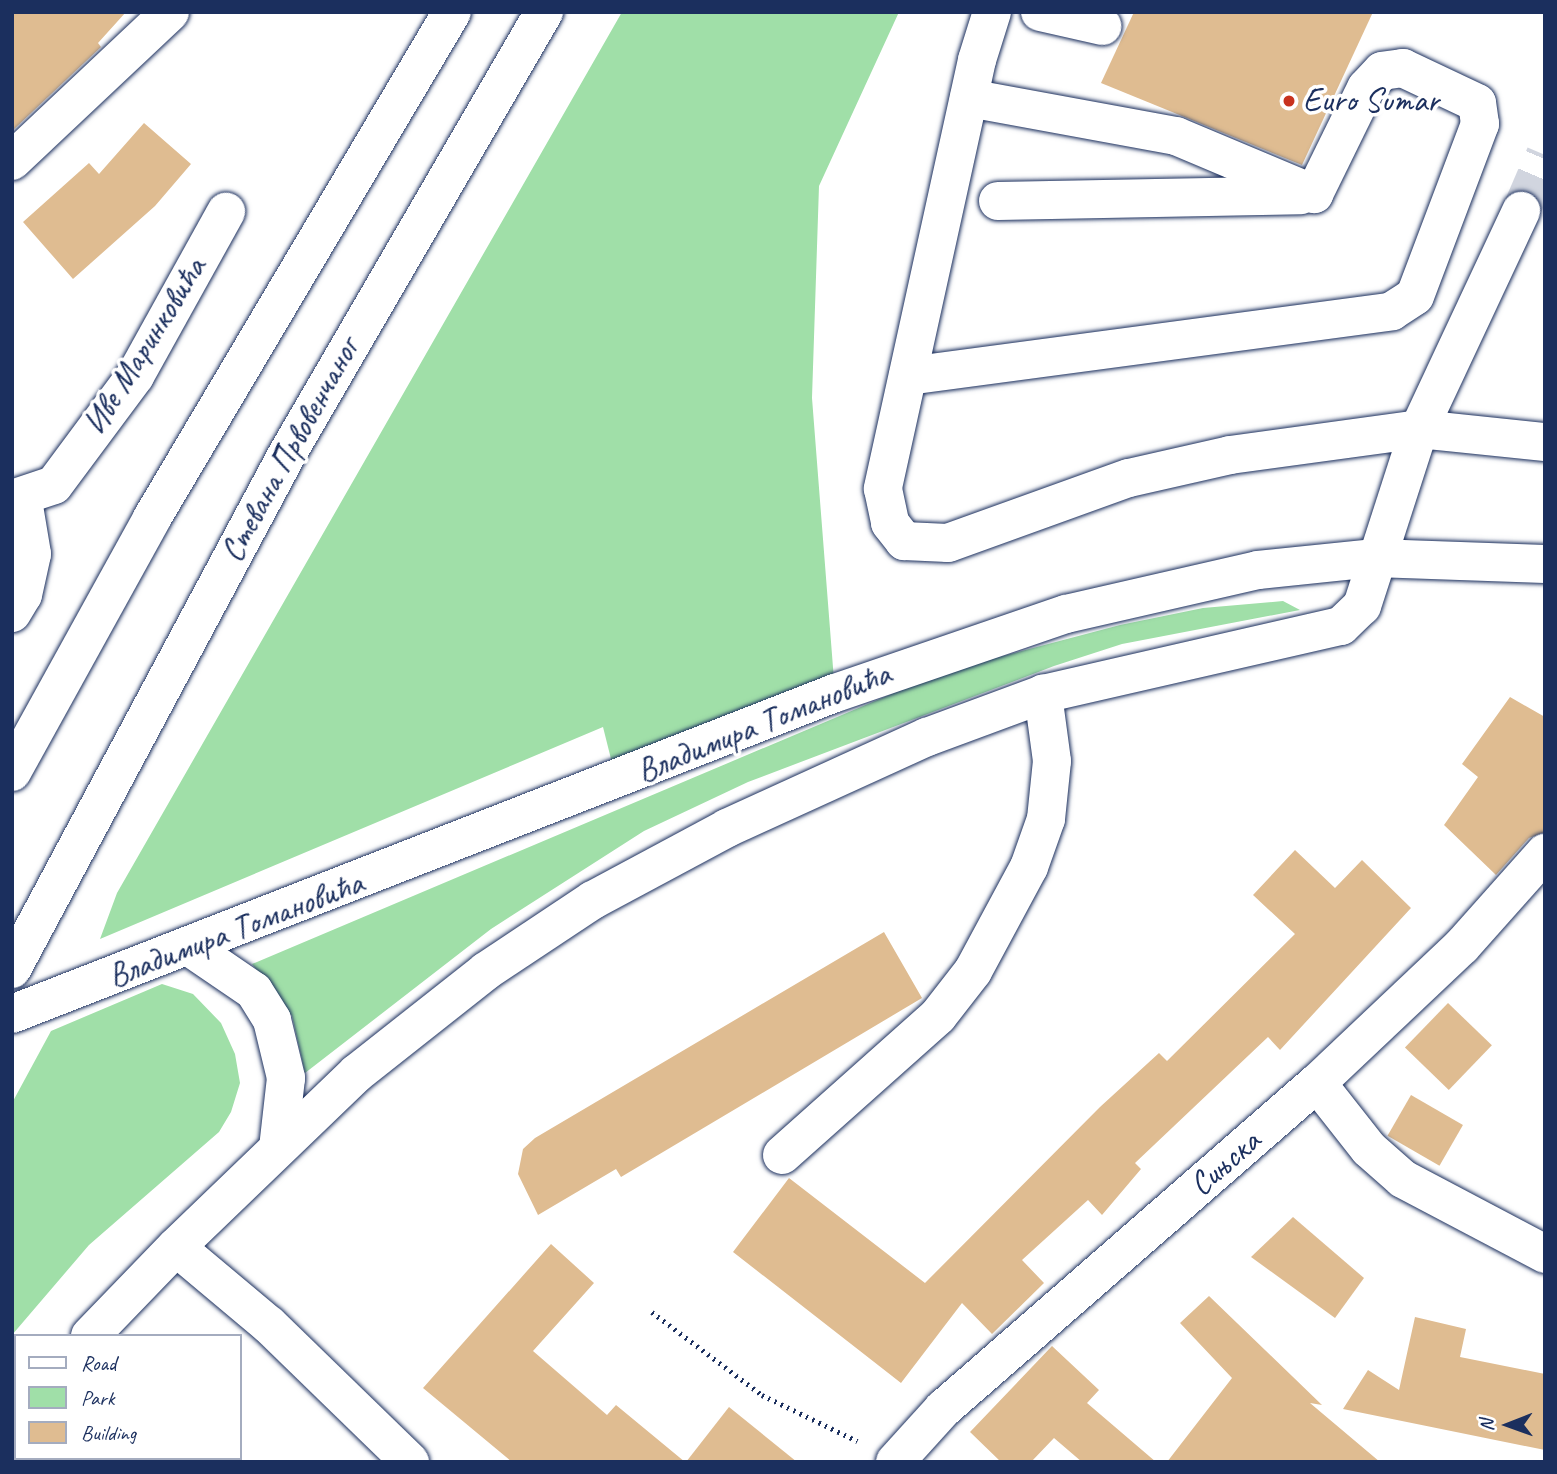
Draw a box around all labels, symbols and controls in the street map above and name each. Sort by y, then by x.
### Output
place label: Euro Sumar [1303,81,1435,121]
marker: Euro Sumar [1281,93,1297,109]
street label: Иве Маринковића [75,250,215,442]
street label: Стевана Првовенчаног [212,331,368,569]
street label: Владимира Томановића [635,656,893,790]
street label: Владимира Томановића [107,865,365,995]
street label: Сињска [1182,1122,1268,1204]
legend [14,1334,242,1460]
text: Road [81,1350,116,1376]
text: Park [81,1385,114,1411]
north arrow [1473,1390,1543,1460]
text: N [1475,1419,1499,1431]
text: Building [81,1420,136,1446]

